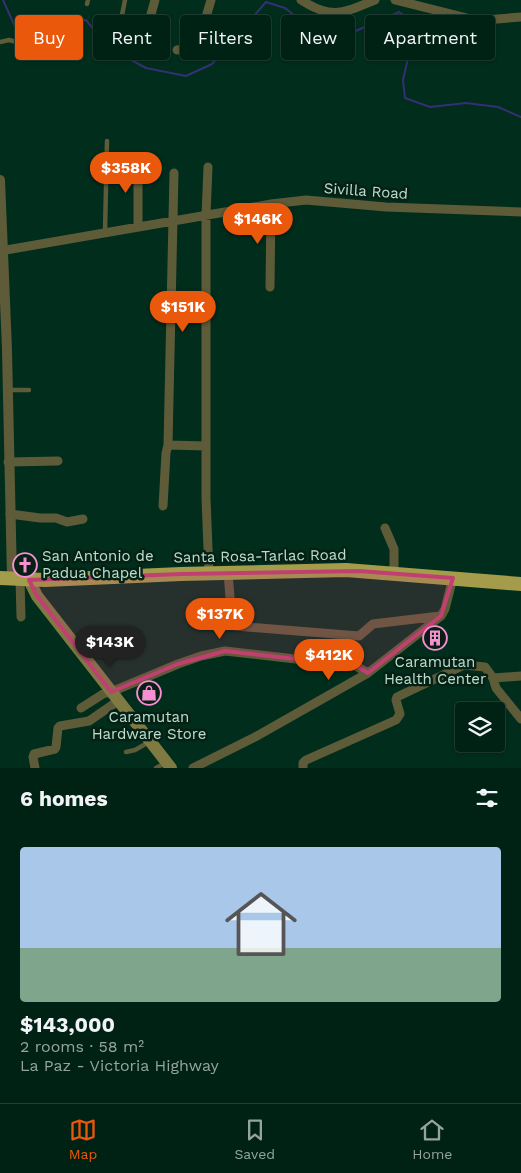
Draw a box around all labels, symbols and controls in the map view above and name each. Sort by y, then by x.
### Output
chip: Buy [15,15,83,60]
chip: Rent [93,15,170,60]
chip: Filters [180,15,271,60]
chip: New [281,15,355,60]
chip: Apartment [365,15,495,60]
pin: $358K [91,152,161,194]
text: $358K [101,158,151,177]
street label: Sivilla Road [323,179,409,203]
pin: $146K [223,202,293,245]
text: $146K [234,209,282,228]
pin: $151K [148,290,218,333]
text: $151K [161,297,205,316]
street label: Santa Rosa-Tarlac Road [173,545,347,567]
place label: San Antonio de Padua Chapel [42,547,154,582]
church icon: San Antonio de Padua Chapel [12,552,38,578]
pin: $137K [185,598,255,640]
text: $137K [196,604,244,623]
building icon: Caramutan Health Center [422,625,448,651]
pin: $143K [75,626,145,668]
text: $143K [86,632,134,651]
pin: $412K [294,638,364,681]
text: $412K [305,645,353,664]
place label: Caramutan Health Center [384,653,486,688]
shop icon: Caramutan Hardware Store [136,680,162,706]
map controls [455,702,505,752]
button: layers [455,702,505,752]
place label: Caramutan Hardware Store [92,708,206,743]
icon: filters [473,784,501,812]
text: 6 homes [20,786,108,811]
icon: home [216,879,306,969]
text: $143,000 [20,1012,115,1037]
text: 2 rooms · 58 m² [20,1037,144,1056]
text: La Paz - Victoria Highway [20,1056,219,1075]
tab: Map [69,1116,97,1162]
tab: Saved [234,1116,275,1162]
tab: Home [412,1116,452,1162]

